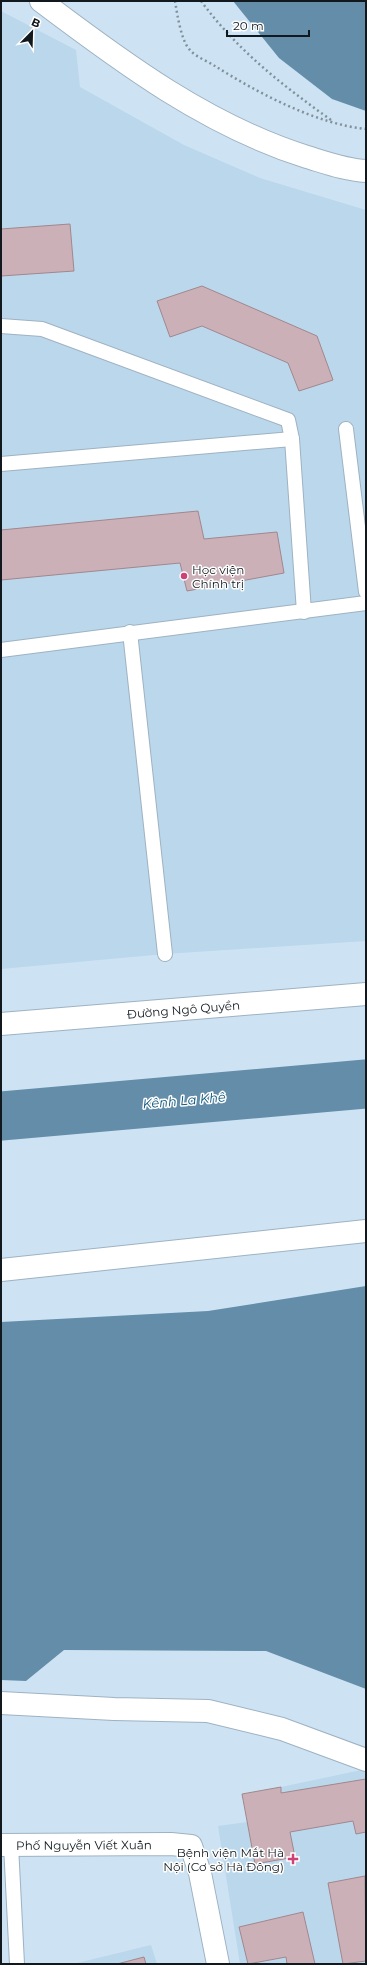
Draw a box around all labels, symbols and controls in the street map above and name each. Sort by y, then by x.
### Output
north arrow [12,12,52,52]
scale bar [227,12,309,38]
text: B [29,15,43,31]
text: 20 m [233,18,264,33]
place label: Học viện Chính trị [192,562,244,591]
marker: Học viện Chính trị [179,571,189,581]
street label: Đường Ngô Quyền [126,997,241,1021]
water label: Kênh La Khê [142,1088,226,1112]
street label: Phố Nguyễn Viết Xuân [16,1837,152,1852]
place label: Bệnh viện Mắt Hà Nội (Cơ sở Hà Đông) [163,1845,284,1874]
marker: Bệnh viện Mắt Hà Nội (Cơ sở Hà Đông) [287,1853,299,1865]

